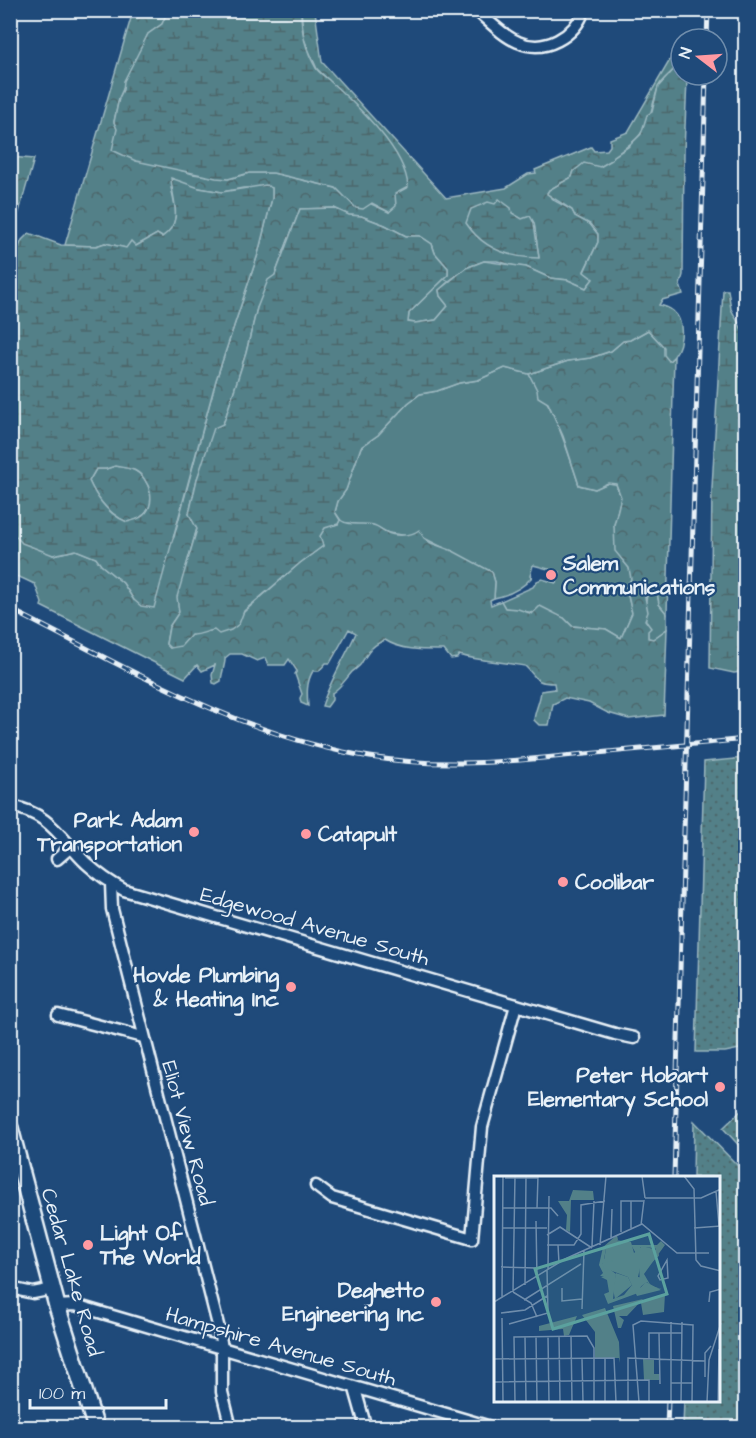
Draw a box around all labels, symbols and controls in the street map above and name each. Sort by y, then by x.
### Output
north arrow [669,27,729,87]
text: N [674,45,698,61]
place label: Salem Communications [562,549,716,602]
marker: Salem Communications [544,568,558,582]
place label: Park Adam Transportation [36,806,183,860]
place label: Catapult [318,820,397,850]
marker: Park Adam Transportation [187,825,201,839]
marker: Catapult [299,827,313,841]
place label: Coolibar [575,868,654,897]
marker: Coolibar [556,875,570,889]
street label: Edgewood Avenue South [197,880,433,975]
place label: Hovde Plumbing & Heating Inc [133,961,280,1016]
marker: Hovde Plumbing & Heating Inc [284,980,298,994]
street label: Eliot View Road [154,1057,221,1209]
place label: Peter Hobart Elementary School [528,1061,709,1117]
marker: Peter Hobart Elementary School [713,1080,727,1094]
inset map [494,1176,720,1402]
street label: Cedar Lake Road [34,1185,109,1360]
place label: Light Of The World [99,1219,201,1272]
marker: Light Of The World [81,1238,95,1252]
place label: Deghetto Engineering Inc [282,1276,425,1331]
marker: Deghetto Engineering Inc [429,1295,443,1309]
street label: Hampshire Avenue South [162,1300,400,1394]
scale bar [30,1372,166,1410]
text: 100 m [39,1381,85,1406]

